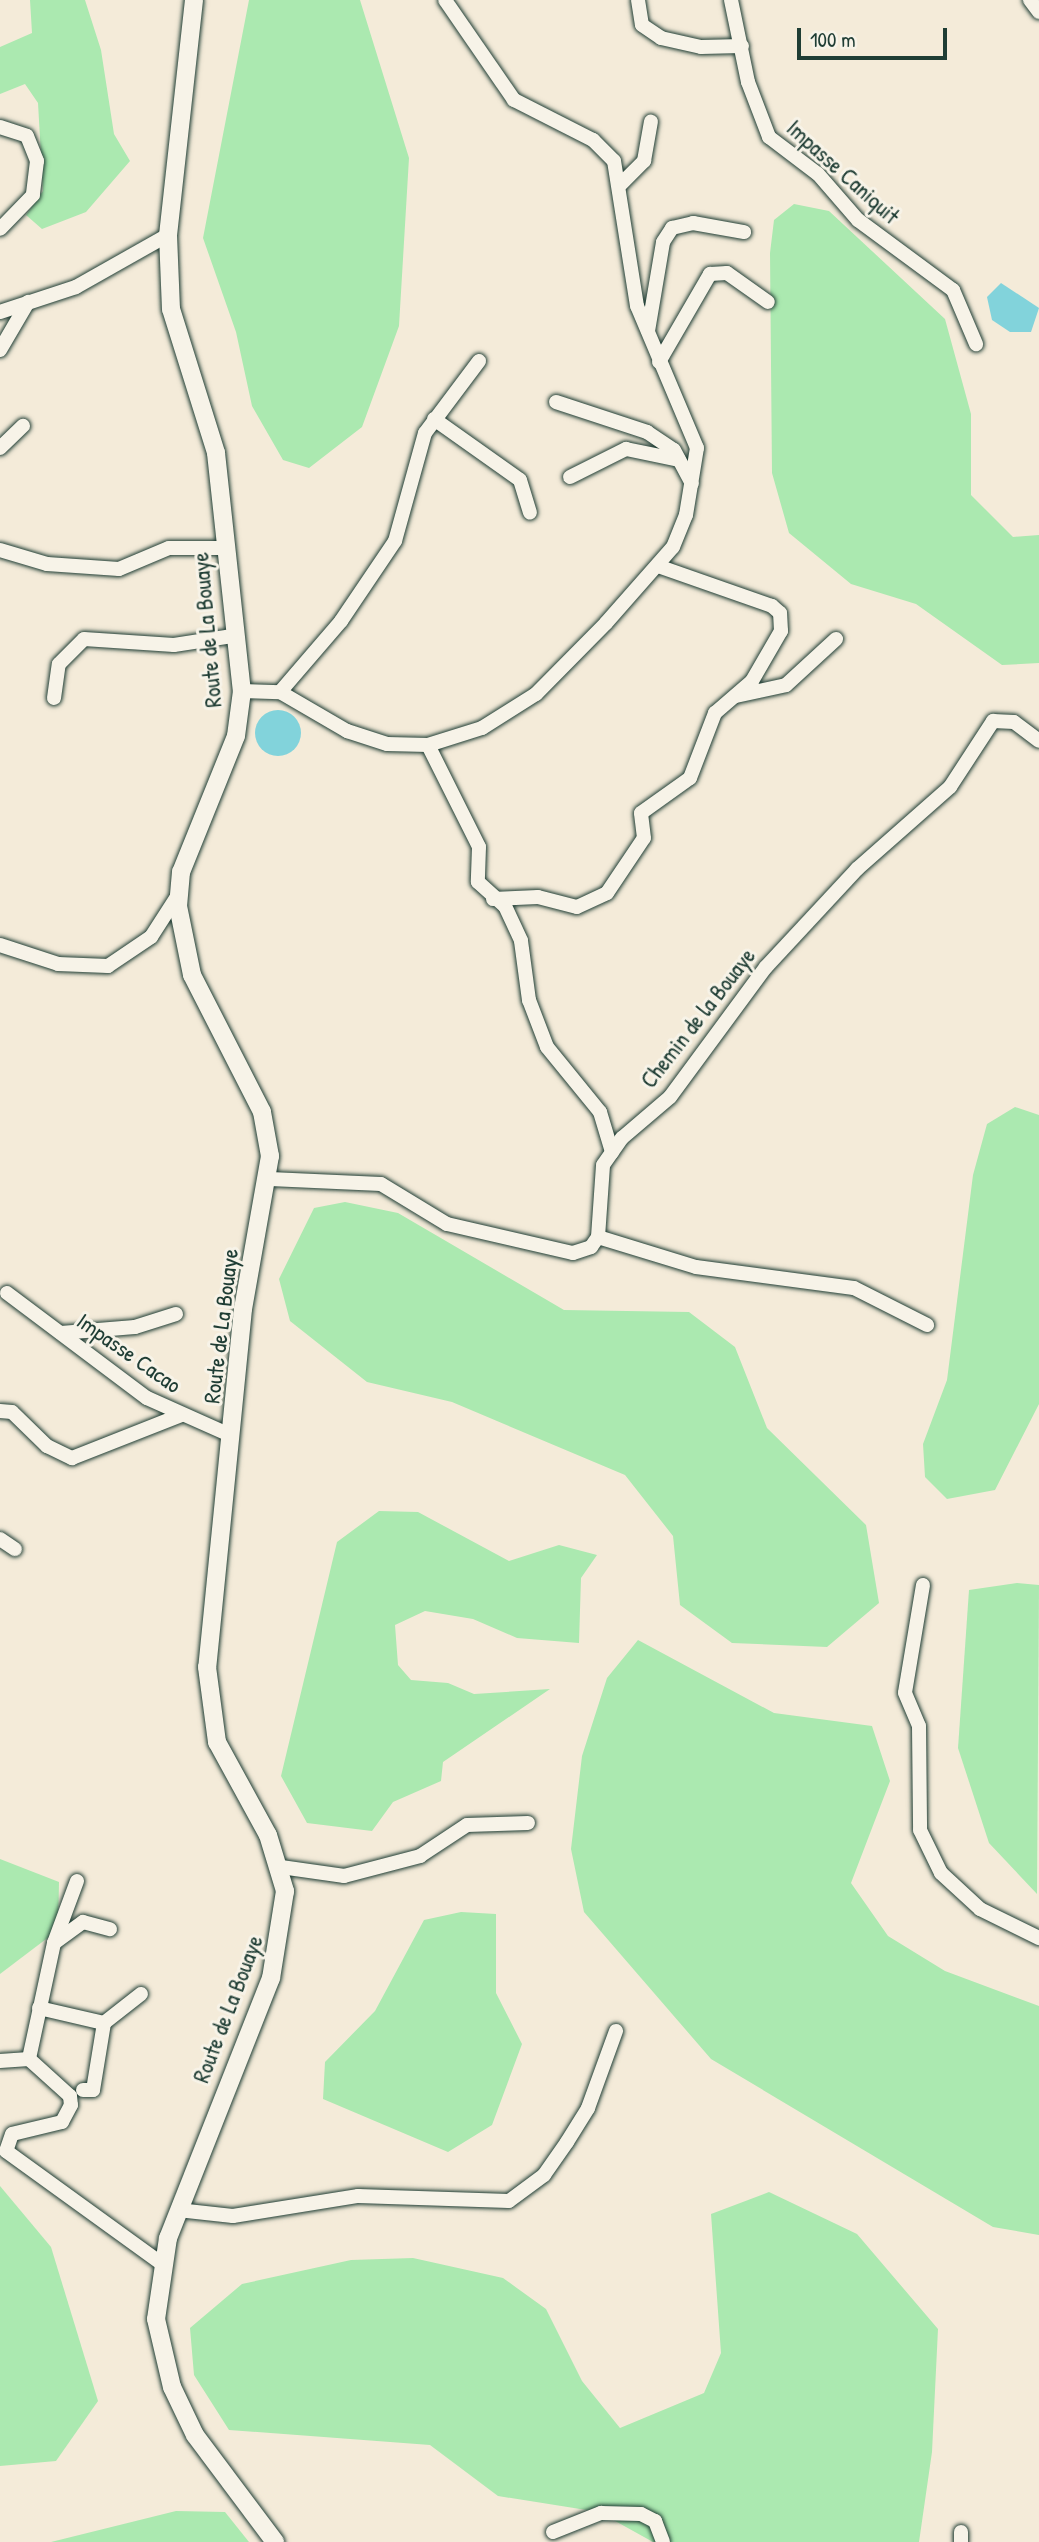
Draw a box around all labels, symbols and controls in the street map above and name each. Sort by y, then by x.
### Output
scale bar [801,14,951,58]
text: 100 m [810,25,856,54]
street label: Impasse Caniquit [781,114,905,230]
street label: Route de La Bouaye [186,551,228,709]
street label: Chemin de la Bouaye [635,943,761,1093]
street label: Route de La Bouaye [198,1247,244,1405]
street label: Impasse Cacao [72,1307,186,1399]
street label: Route de La Bouaye [187,1931,269,2087]

